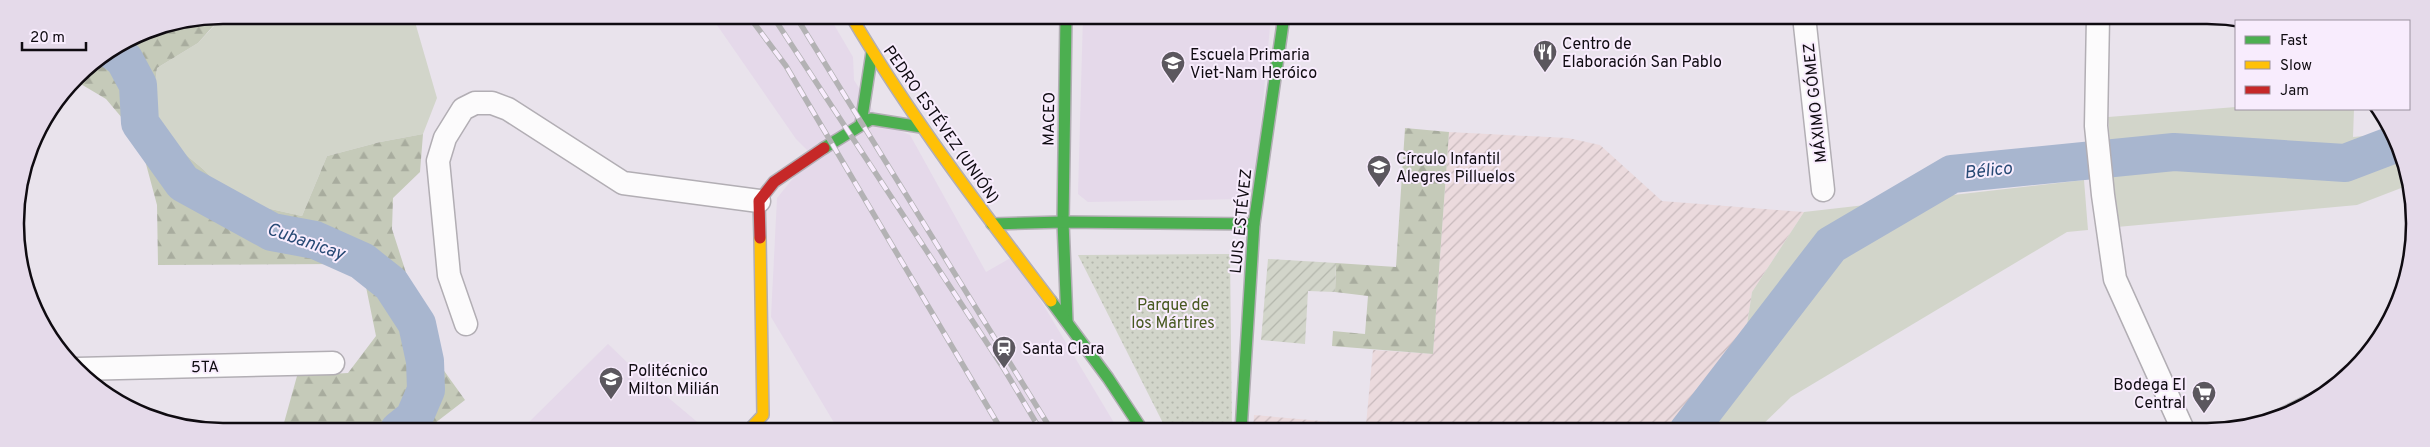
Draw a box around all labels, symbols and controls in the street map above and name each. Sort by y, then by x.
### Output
scale bar [22,20,86,52]
legend [2235,20,2410,110]
text: 20 m [30,29,65,48]
text: Fast [2280,32,2308,51]
place label: Centro de Elaboración San Pablo [1562,35,1722,73]
restaurant icon: Centro de Elaboración San Pablo [1532,39,1558,73]
street label: PEDRO ESTÉVEZ (UNIÓN) [878,41,1004,208]
street label: MÁXIMO GÓMEZ [1798,42,1832,164]
place label: Escuela Primaria Viet-Nam Heróico [1190,46,1317,84]
school or university icon: Escuela Primaria Viet-Nam Heróico [1160,50,1186,84]
text: Slow [2280,57,2312,76]
text: Jam [2280,82,2309,101]
street label: MACEO [1040,92,1060,146]
place label: Círculo Infantil Alegres Pilluelos [1396,150,1515,188]
school or university icon: Círculo Infantil Alegres Pilluelos [1366,154,1392,188]
water label: Bélico [1963,158,2014,185]
street label: LUIS ESTÉVEZ [1225,168,1257,275]
water label: Cubanicay [263,218,349,267]
park label: Parque de los Mártires [1131,296,1215,334]
station icon: Santa Clara [991,335,1017,369]
place label: Santa Clara [1022,340,1105,360]
street label: 5TA [191,358,219,378]
place label: Politécnico Milton Milián [628,362,719,400]
school or university icon: Politécnico Milton Milián [598,366,624,400]
place label: Bodega El Central [2113,376,2186,414]
supermarket icon: Bodega El Central [2191,380,2217,414]

